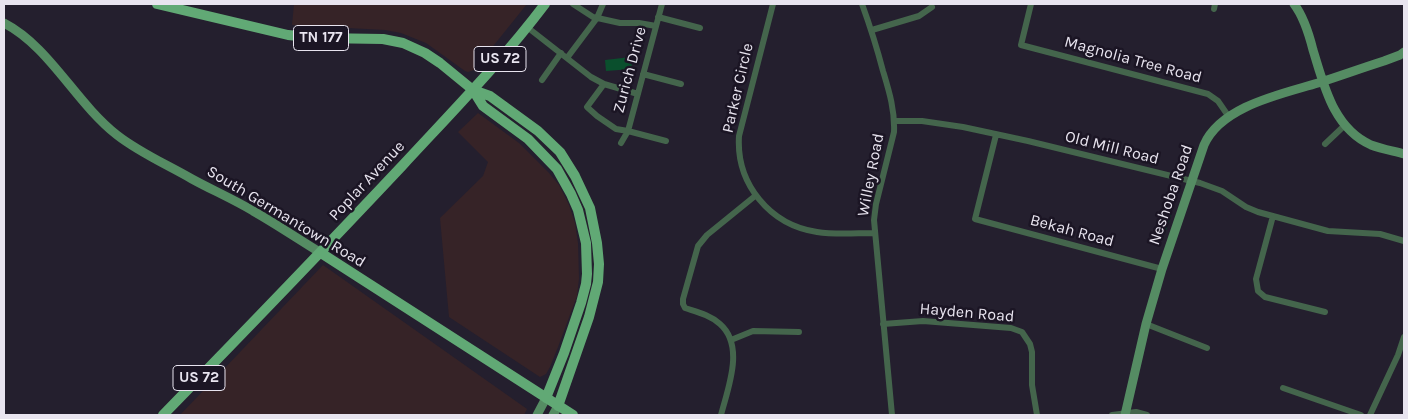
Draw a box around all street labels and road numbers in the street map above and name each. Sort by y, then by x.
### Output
street label: Zurich Drive [609,25,651,115]
road number: TN 177 [294,26,348,50]
street label: Magnolia Tree Road [1062,32,1204,88]
street label: Parker Circle [718,41,758,135]
road number: US 72 [474,46,526,72]
street label: Old Mill Road [1063,127,1161,169]
street label: Willey Road [854,132,888,218]
street label: Poplar Avenue [325,137,409,225]
street label: Neshoba Road [1145,142,1197,248]
street label: South Germantown Road [203,162,369,272]
street label: Bekah Road [1028,211,1116,251]
street label: Hayden Road [919,299,1015,327]
road number: US 72 [173,366,225,390]

